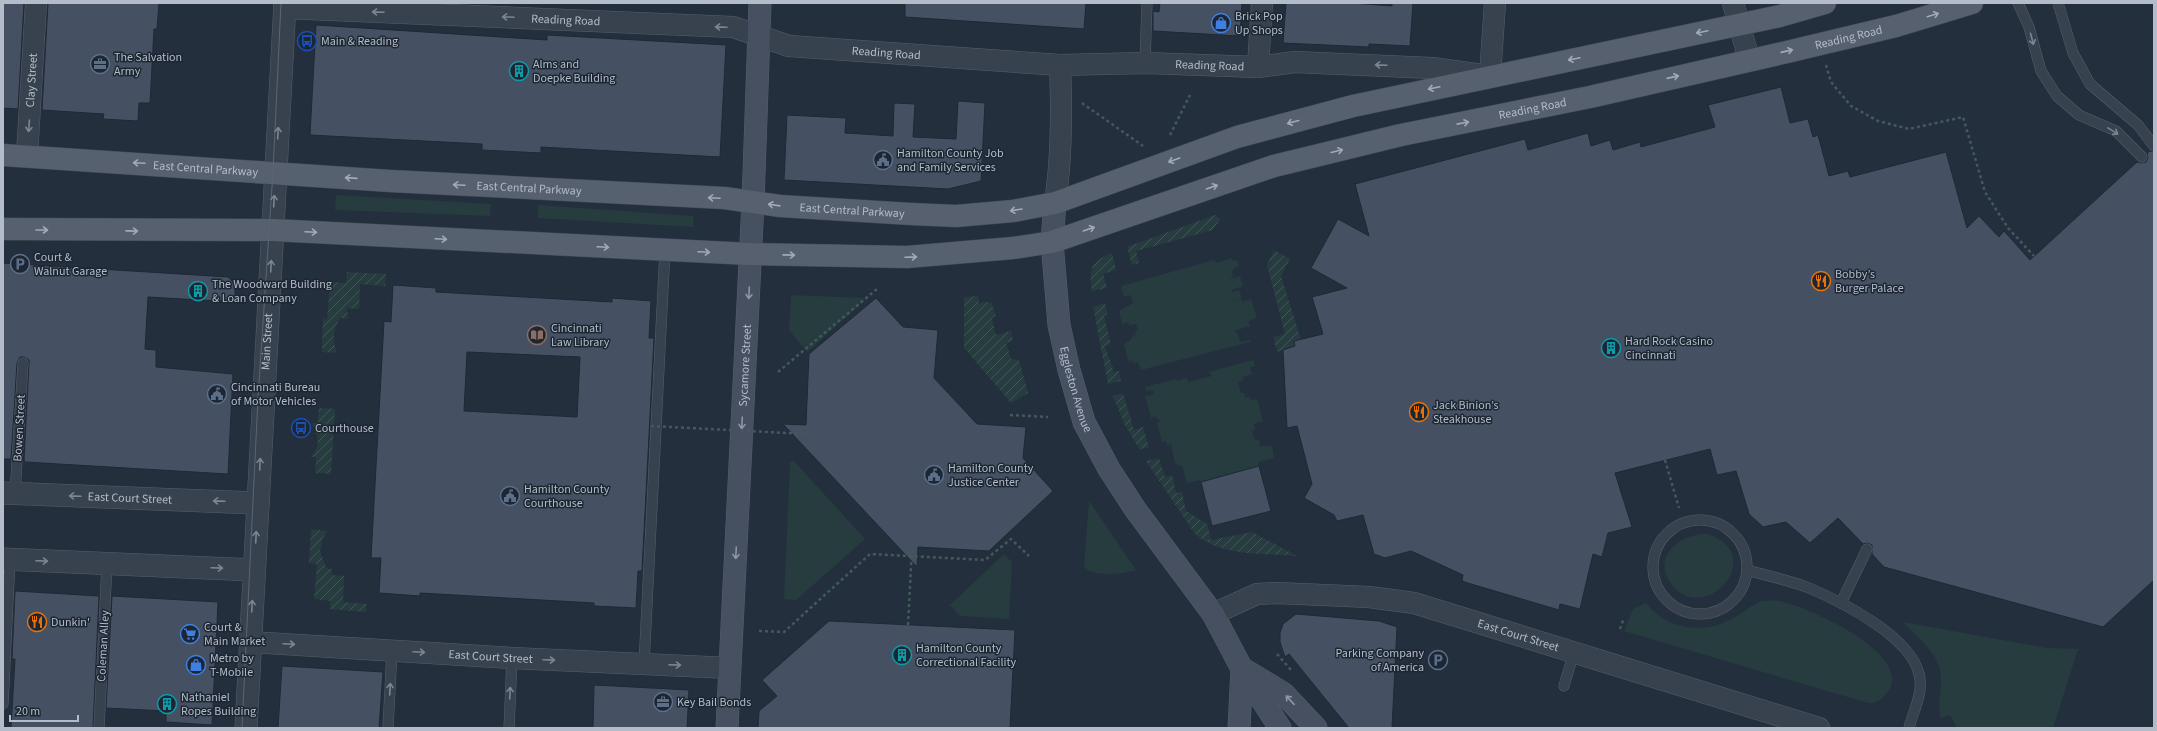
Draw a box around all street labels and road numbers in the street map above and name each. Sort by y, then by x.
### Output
street label: Reading Road [531,10,601,30]
street label: Reading Road [1813,22,1884,54]
street label: Reading Road [851,42,921,64]
street label: Clay Street [22,53,42,108]
street label: Reading Road [1175,56,1245,76]
street label: Reading Road [1497,94,1568,124]
street label: East Central Parkway [152,157,259,181]
street label: East Central Parkway [476,177,582,200]
street label: East Central Parkway [799,199,905,223]
street label: Main Street [257,313,277,370]
street label: Sycamore Street [735,324,756,407]
street label: Eggleston Avenue [1055,345,1096,436]
street label: Bowen Street [9,394,30,462]
street label: East Court Street [87,488,172,509]
street label: Coleman Alley [93,609,114,682]
street label: East Court Street [1475,615,1561,656]
street label: East Court Street [448,646,533,668]

